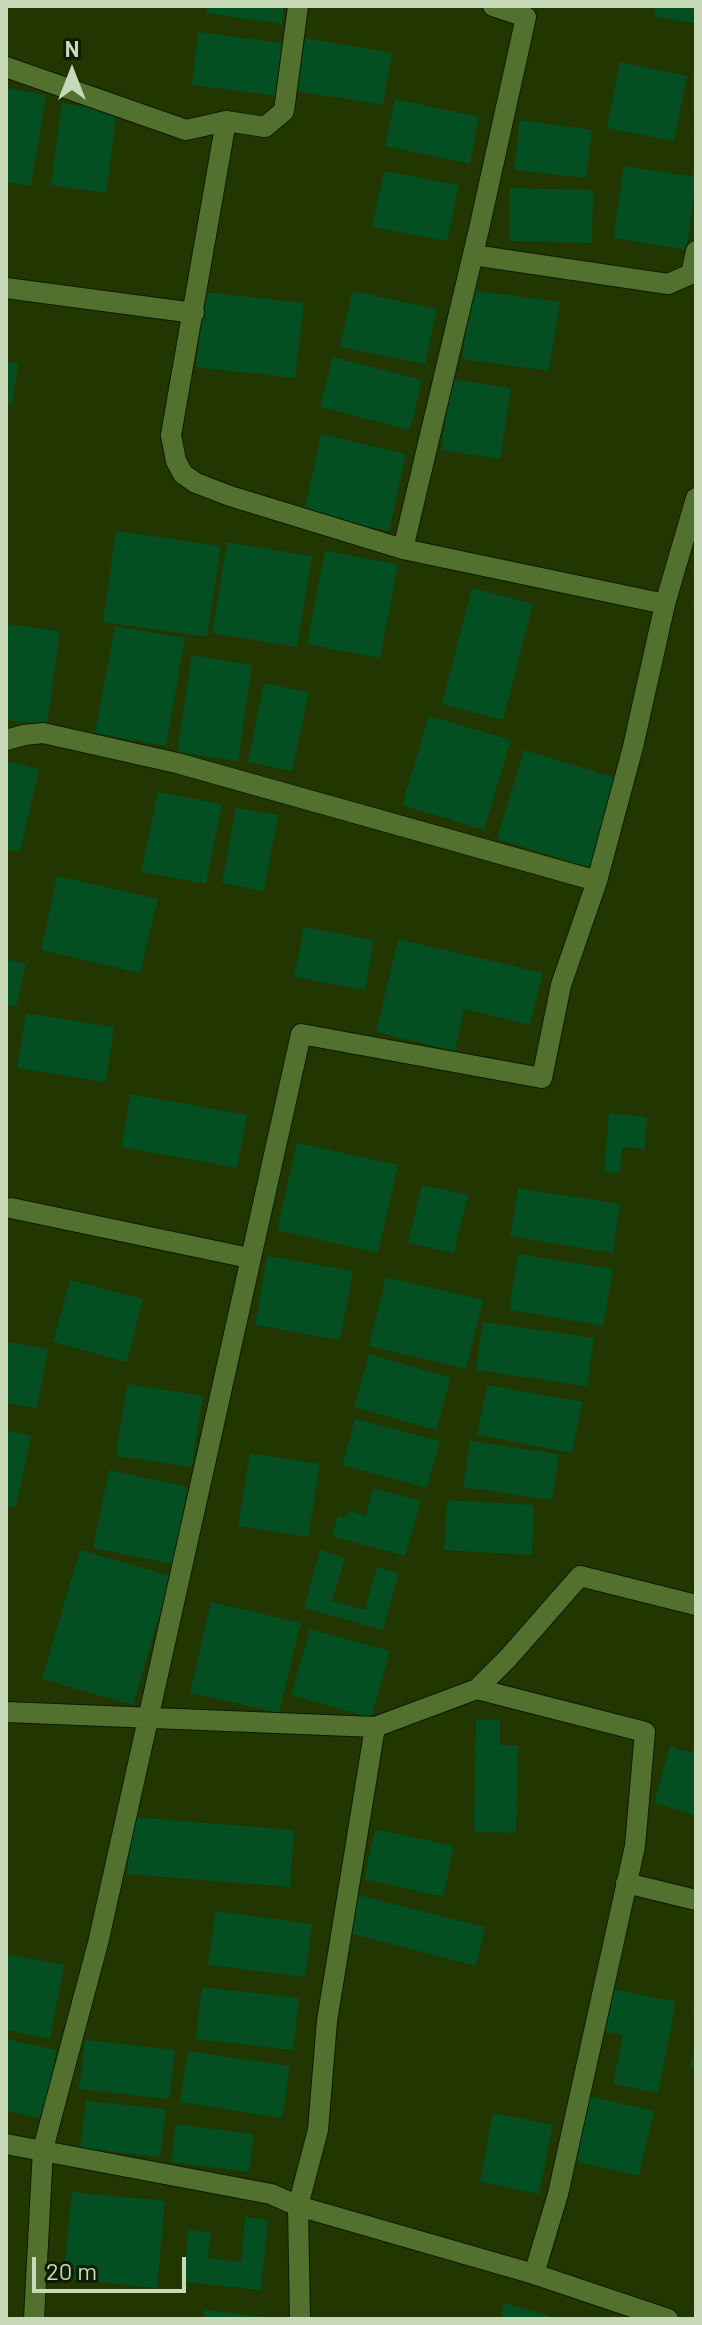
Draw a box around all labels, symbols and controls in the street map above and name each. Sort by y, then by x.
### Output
north arrow [32,32,112,112]
text: N [65,35,79,61]
scale bar [36,2241,190,2291]
text: 20 m [46,2256,97,2285]

